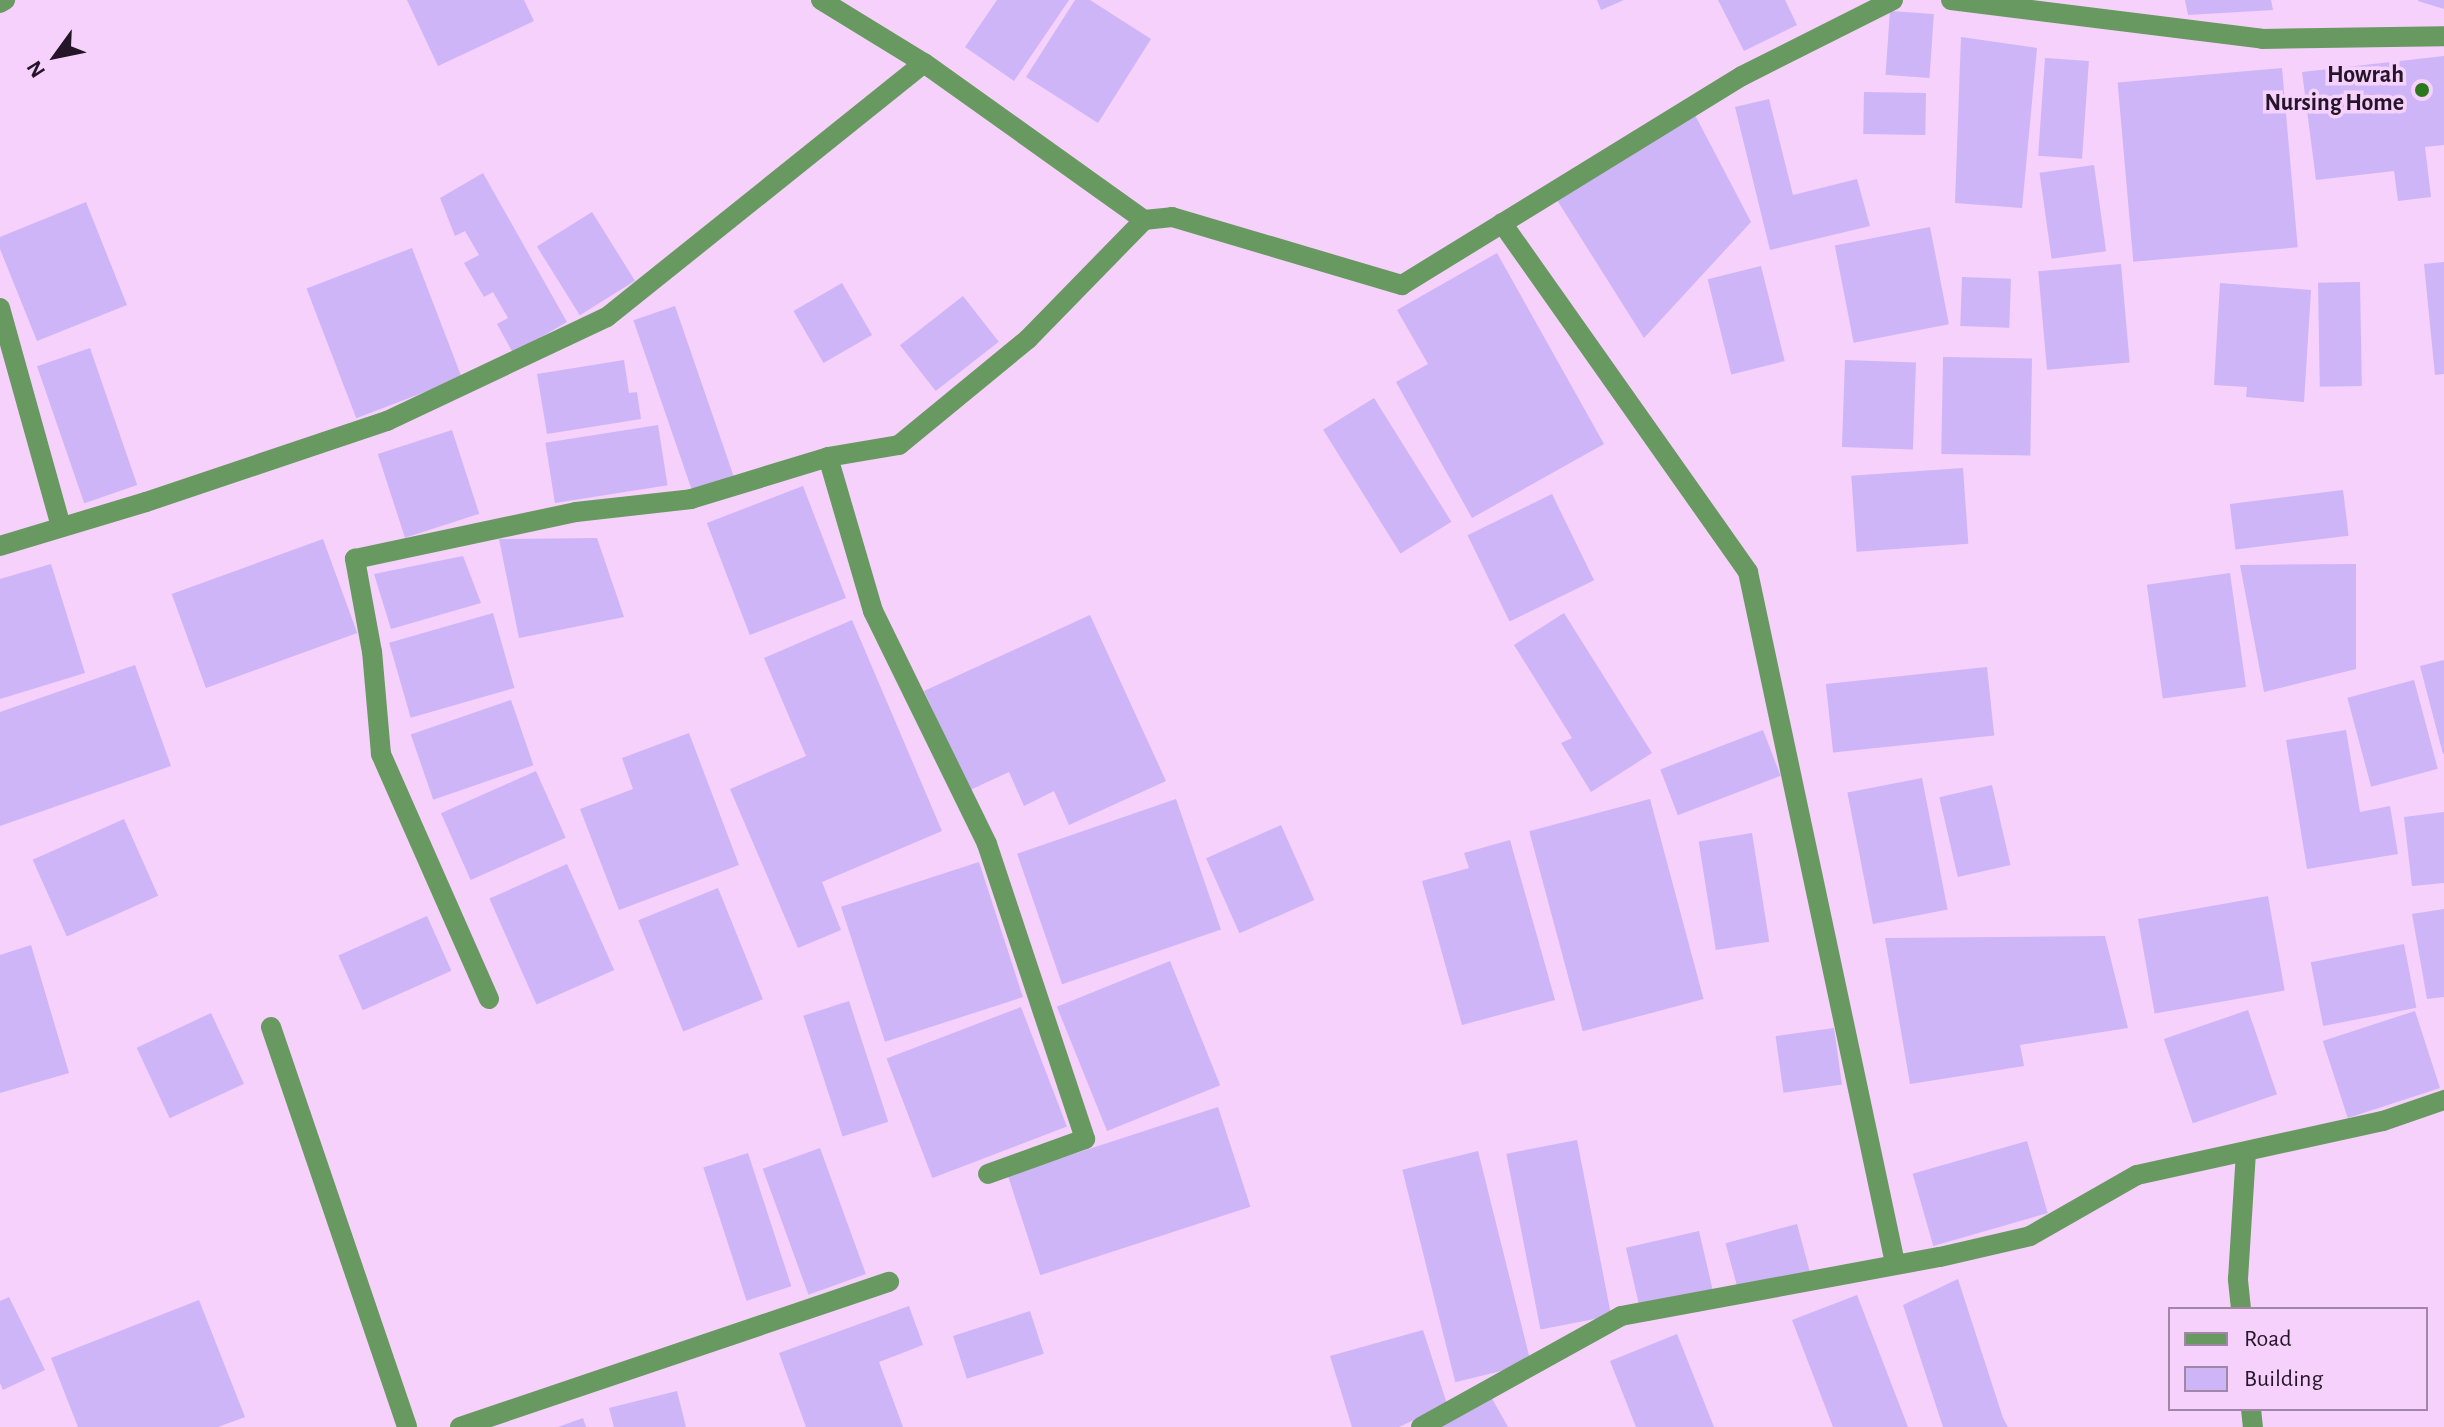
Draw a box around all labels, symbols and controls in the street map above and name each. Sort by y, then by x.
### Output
north arrow [16,16,96,96]
text: N [22,57,49,81]
place label: Howrah Nursing Home [2264,62,2404,118]
marker: Howrah Nursing Home [2411,79,2433,101]
legend [2168,1307,2428,1411]
text: Road [2244,1327,2292,1351]
text: Building [2244,1367,2323,1391]

